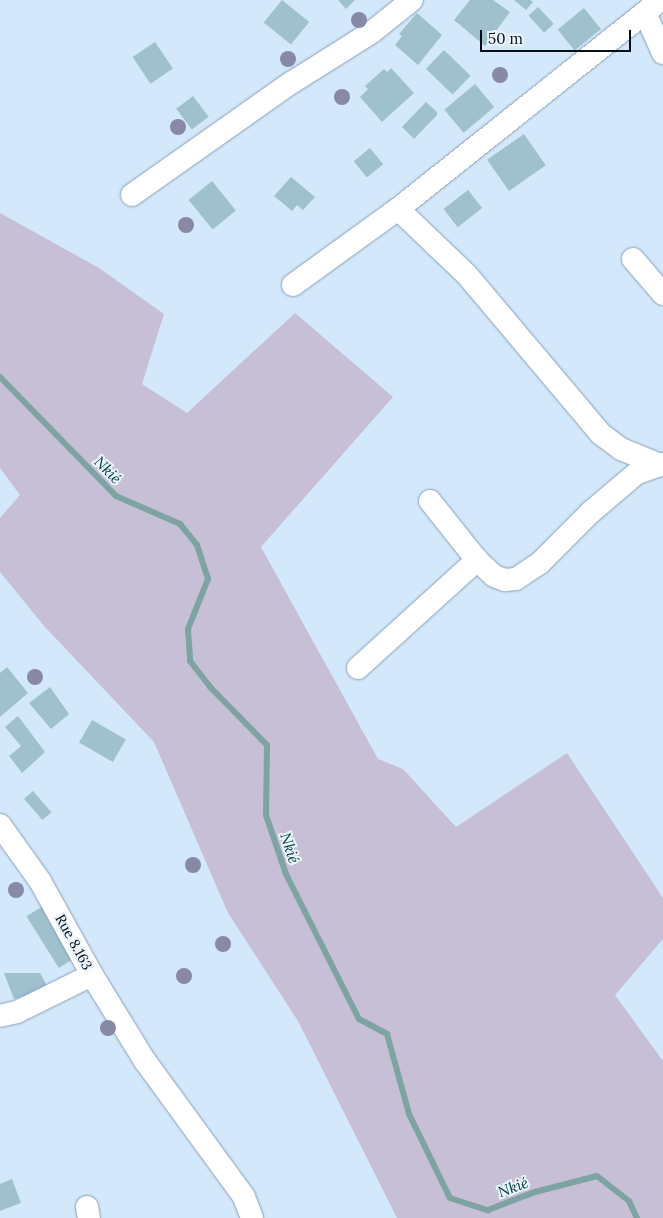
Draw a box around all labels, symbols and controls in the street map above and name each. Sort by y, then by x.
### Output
scale bar [483,20,634,52]
text: 50 m [488,29,523,48]
water label: Nkié [91,453,125,487]
water label: Nkié [277,830,303,866]
street label: Rue 8.163 [52,911,96,973]
water label: Nkié [495,1173,531,1201]

